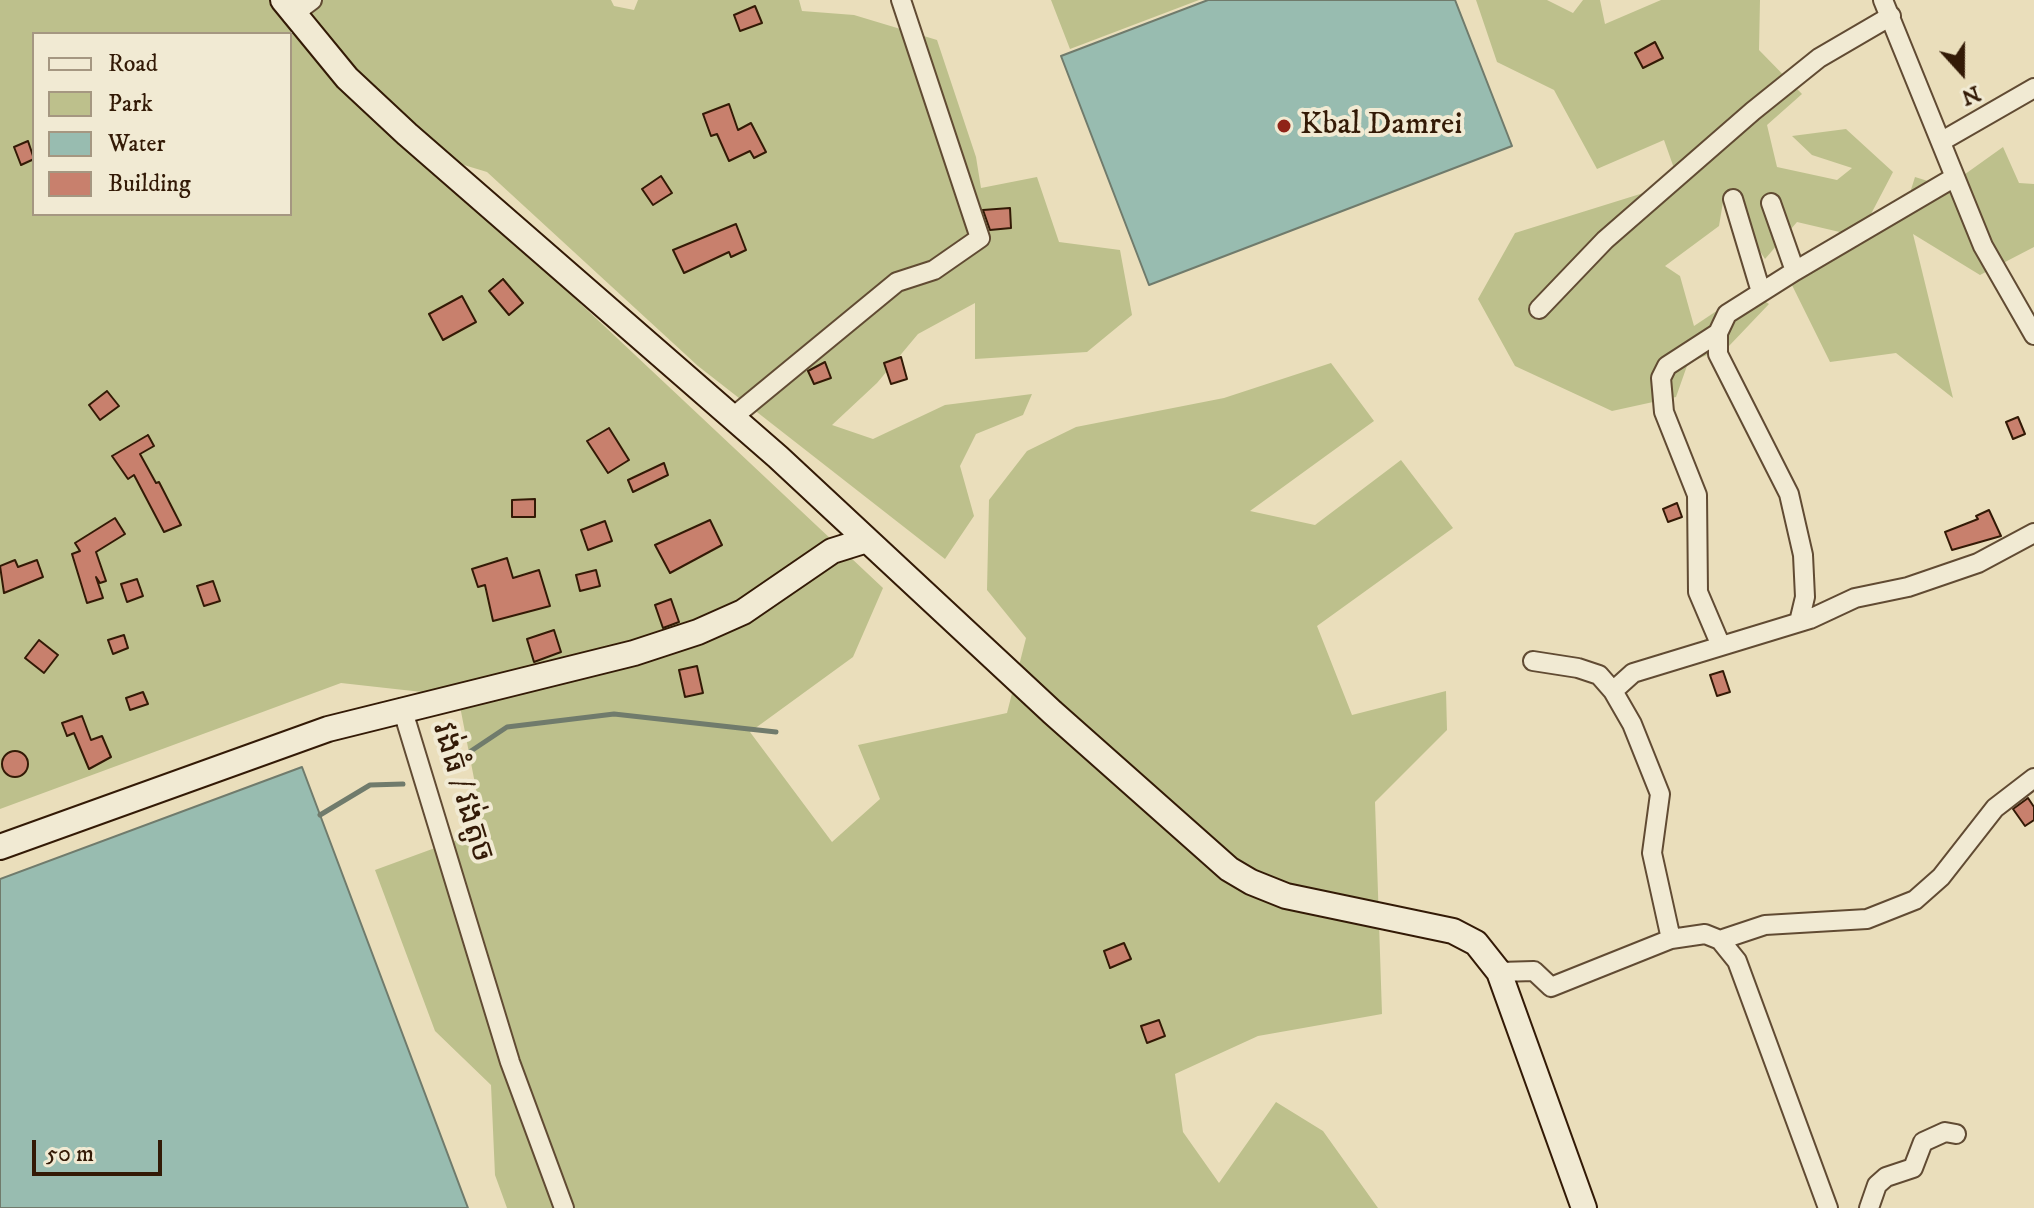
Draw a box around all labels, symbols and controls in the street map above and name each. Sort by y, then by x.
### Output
legend [32,32,292,216]
north arrow [1922,32,2002,112]
text: Road [108,49,158,79]
text: N [1958,79,1984,111]
text: Park [108,89,153,119]
place label: Kbal Damrei [1300,107,1462,145]
marker: Kbal Damrei [1275,117,1293,135]
text: Water [108,129,165,159]
text: Building [108,169,191,199]
street label: វង់ធំ / វង់តូច [422,718,500,868]
scale bar [36,1124,166,1174]
text: 50 m [46,1139,94,1169]

